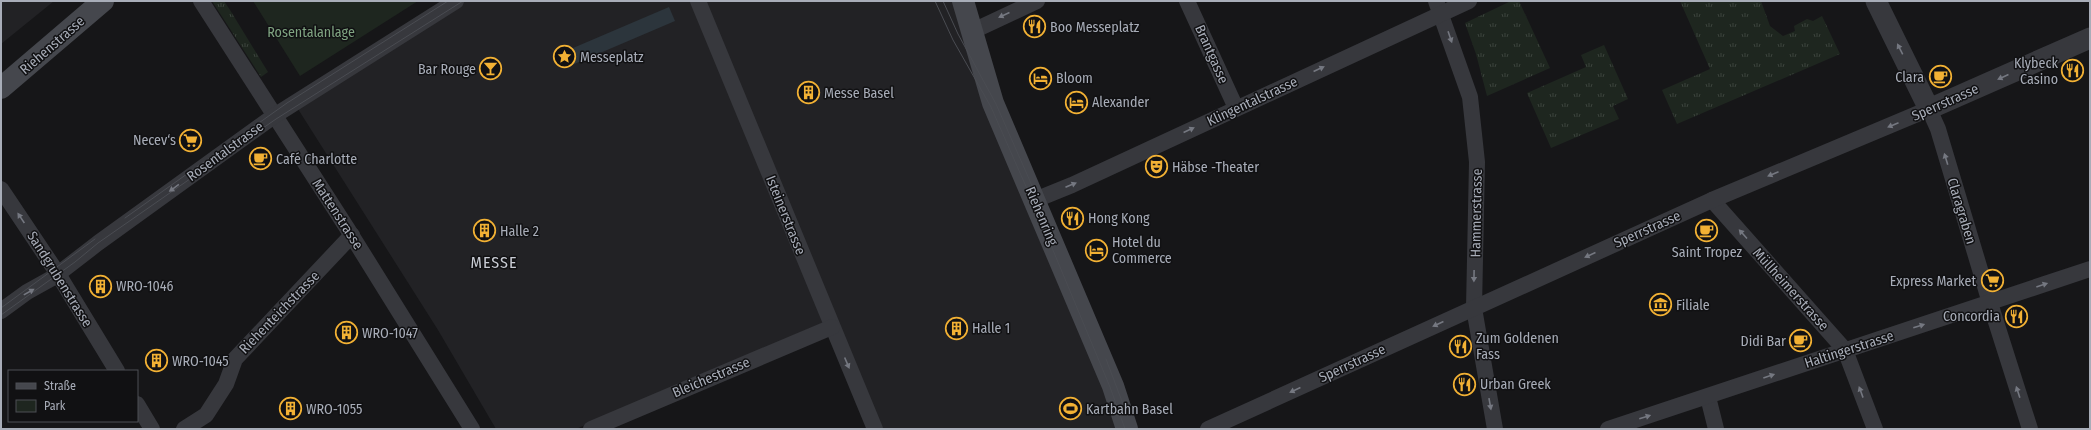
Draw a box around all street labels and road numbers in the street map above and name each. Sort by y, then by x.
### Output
street label: Riehenstrasse [16,13,88,78]
street label: Brantgasse [1191,22,1232,86]
street label: Klingentalstrasse [1204,73,1300,130]
street label: Sperrstrasse [1909,80,1981,125]
street label: Rosentalstrasse [184,118,267,185]
street label: Hammerstrasse [1467,168,1486,258]
street label: Isteinerstrasse [762,173,809,257]
street label: Mattenstrasse [309,176,367,253]
street label: Claragraben [1943,176,1980,246]
street label: Riehenring [1022,184,1062,248]
street label: Sperrstrasse [1611,207,1683,252]
street label: Sandgrubenstrasse [23,228,96,330]
street label: Müllheimerstrasse [1749,244,1832,334]
street label: Riehenteichstrasse [236,267,323,357]
street label: Haltingerstrasse [1802,327,1896,372]
street label: Sperrstrasse [1316,341,1388,386]
street label: Bleichestrasse [670,353,753,401]

